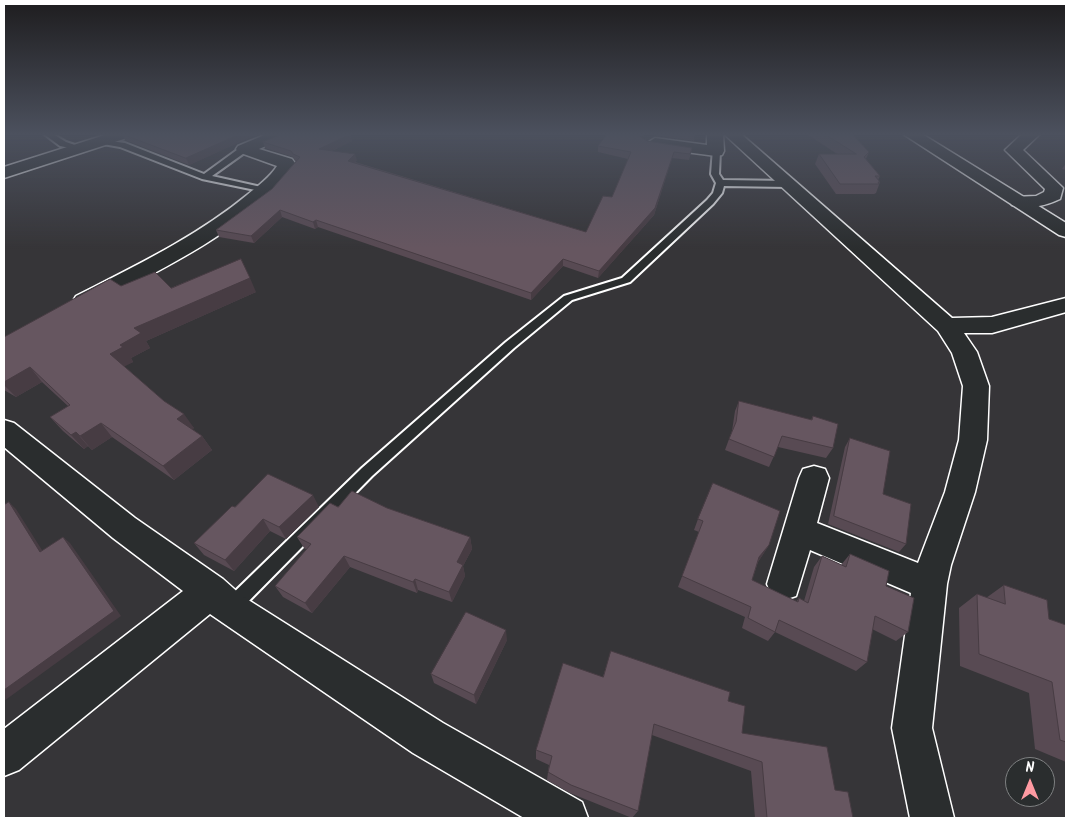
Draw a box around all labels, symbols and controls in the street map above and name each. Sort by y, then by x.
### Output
north arrow [1005,757,1055,807]
text: N [1026,757,1034,779]

